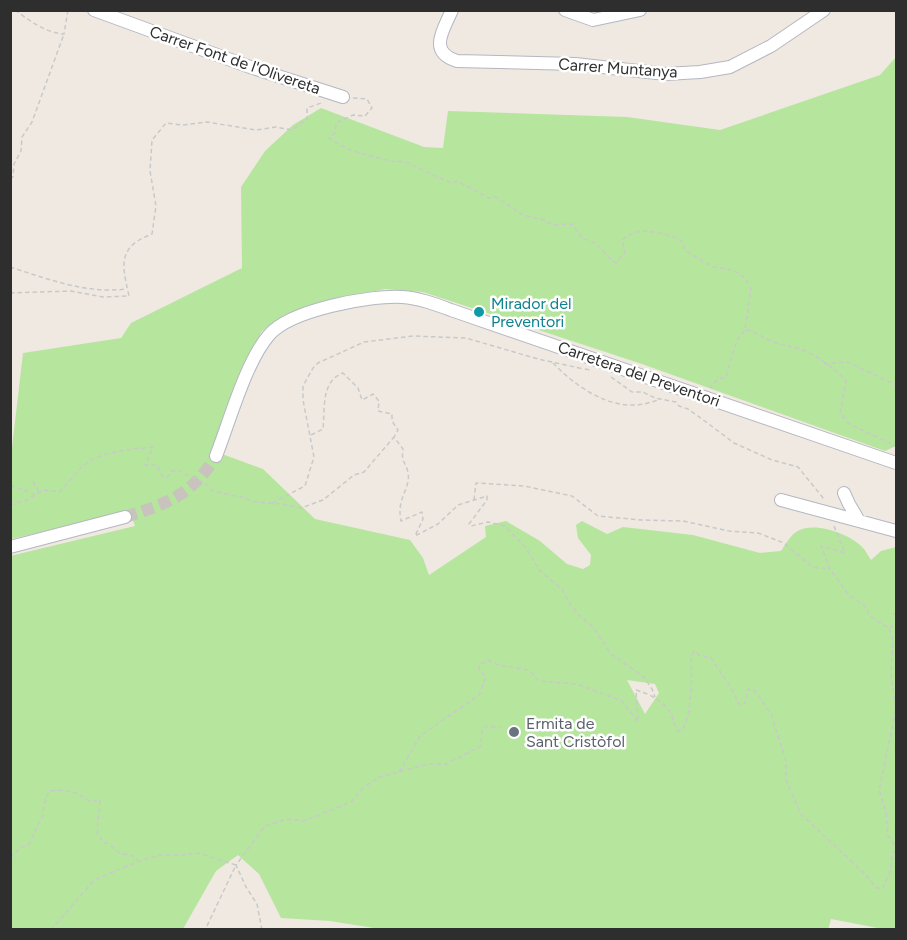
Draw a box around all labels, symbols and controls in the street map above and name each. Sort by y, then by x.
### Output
street label: Carrer Font de l'Olivereta [147,22,323,98]
street label: Carrer Muntanya [558,54,678,82]
place label: Mirador del Preventori [491,294,571,331]
marker: Mirador del Preventori [472,305,486,319]
street label: Carretera del Preventori [555,337,723,411]
place label: Ermita de Sant Cristòfol [526,714,625,751]
marker: Ermita de Sant Cristòfol [507,725,521,739]

